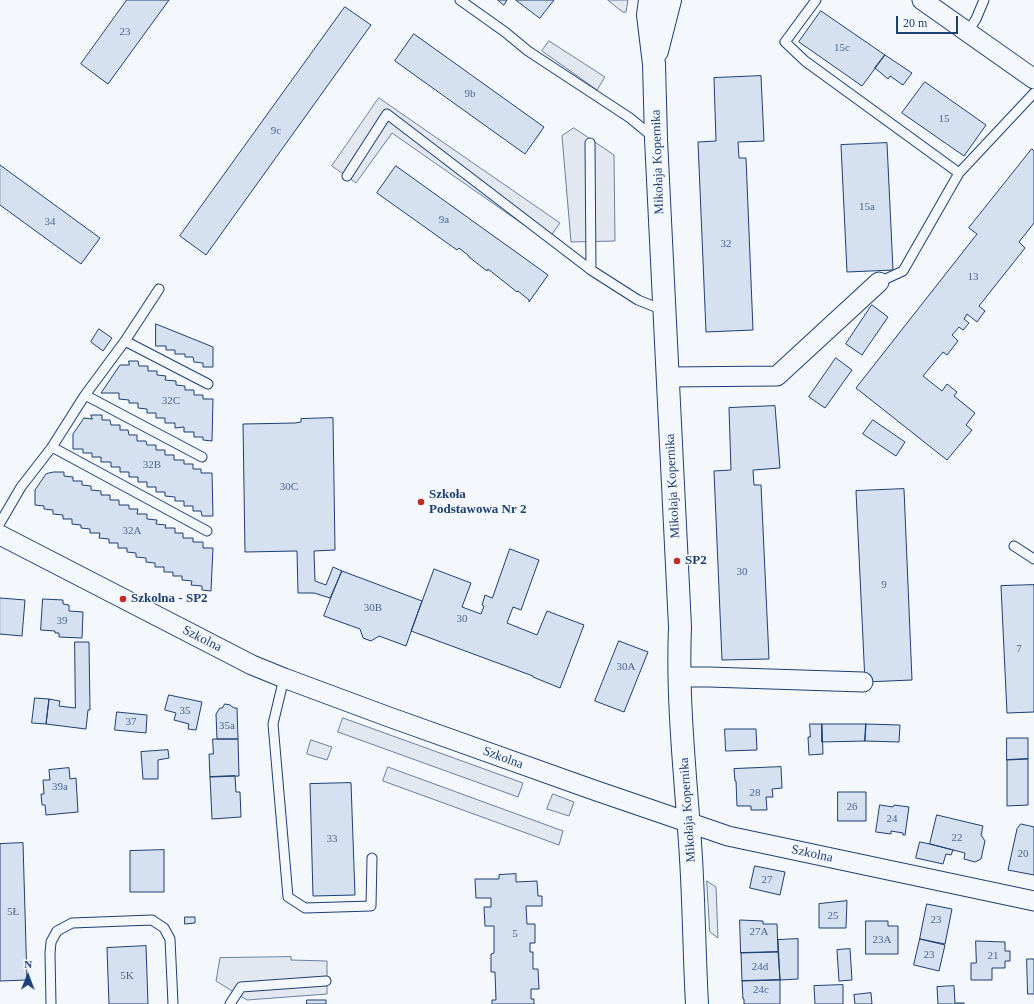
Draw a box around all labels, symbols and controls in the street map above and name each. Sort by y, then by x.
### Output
scale bar [898,8,960,34]
text: 20 m [903,16,927,30]
house number: 23 [120,25,130,39]
house number: 15c [834,41,850,55]
house number: 9b [464,87,476,101]
street label: Mikołaja Kopernika [648,109,668,215]
house number: 15 [938,112,950,126]
house number: 9c [271,124,281,138]
house number: 15a [859,200,875,214]
house number: 9a [439,213,449,227]
house number: 34 [44,215,56,229]
house number: 32 [720,237,732,251]
house number: 13 [968,270,978,284]
house number: 32C [162,394,180,408]
street label: Mikołaja Kopernika [662,433,684,539]
house number: 32B [143,458,161,472]
house number: 30C [280,480,298,494]
place label: Szkoła Podstawowa Nr 2 [429,487,526,518]
marker: Szkoła Podstawowa Nr 2 [416,497,426,507]
house number: 32A [123,524,141,538]
place label: SP2 [685,553,707,569]
marker: SP2 [672,556,682,566]
house number: 30 [736,565,748,579]
house number: 9 [881,578,887,592]
place label: Szkolna - SP2 [131,591,208,607]
marker: Szkolna - SP2 [118,594,128,604]
house number: 30B [364,601,382,615]
house number: 30 [456,612,468,626]
house number: 39 [56,614,68,628]
street label: Szkolna [180,623,224,655]
house number: 7 [1016,642,1022,656]
house number: 30A [617,660,635,674]
house number: 35 [180,704,190,718]
house number: 37 [126,715,136,729]
house number: 35a [219,719,235,733]
street label: Szkolna [481,744,525,772]
street label: Mikołaja Kopernika [677,757,699,863]
house number: 39a [52,780,68,794]
house number: 28 [750,786,760,800]
house number: 26 [846,800,858,814]
house number: 24 [886,812,898,826]
house number: 22 [952,831,962,845]
house number: 33 [326,832,338,846]
street label: Szkolna [790,842,834,866]
house number: 20 [1018,847,1028,861]
house number: 27 [762,873,772,887]
house number: 5Ł [7,905,19,919]
house number: 25 [828,909,838,923]
house number: 23 [930,913,942,927]
house number: 27A [750,925,768,939]
house number: 5 [512,927,518,941]
house number: 23A [873,933,891,947]
house number: 23 [924,948,934,962]
house number: 21 [988,949,998,963]
north arrow [8,956,48,996]
text: N [24,958,32,970]
house number: 24d [752,960,768,974]
house number: 5K [120,969,134,983]
house number: 24c [753,983,769,997]

